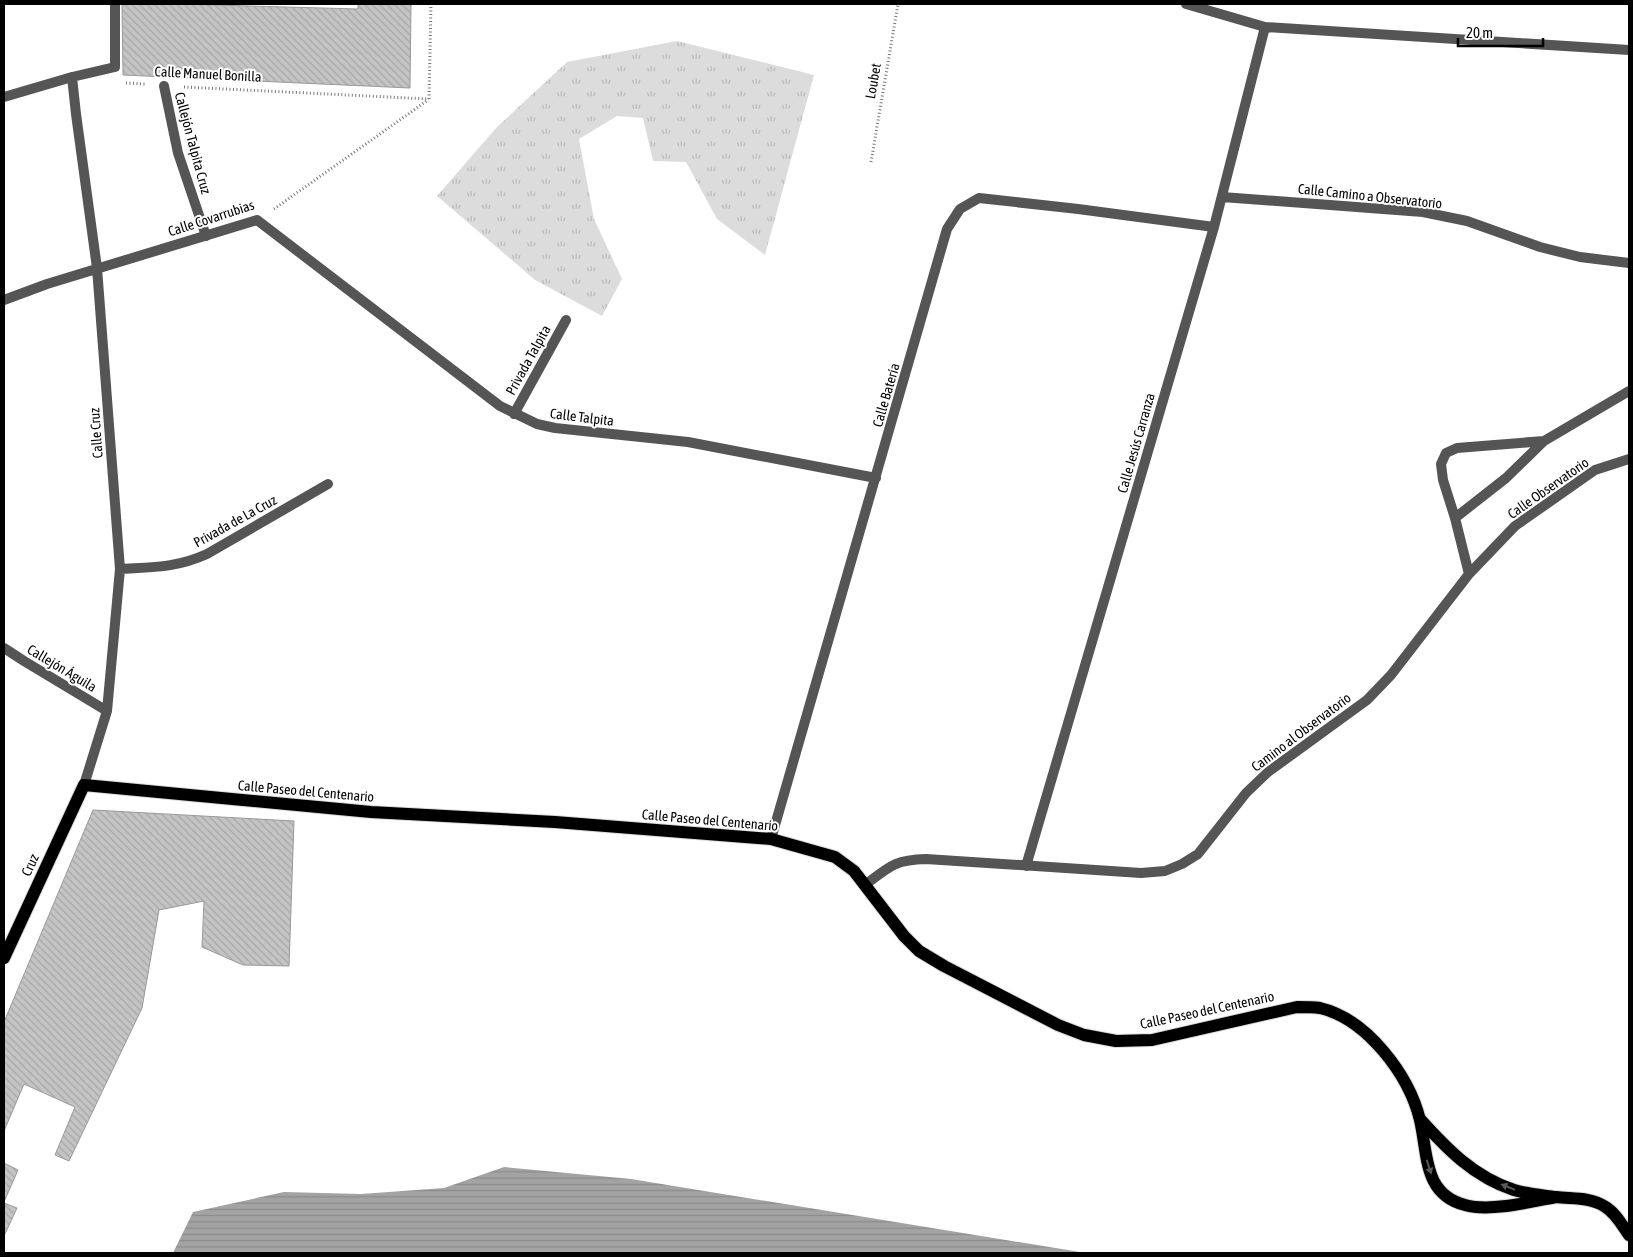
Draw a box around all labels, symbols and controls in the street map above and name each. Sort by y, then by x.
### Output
scale bar [1458,15,1543,47]
text: 20 m [1466,24,1493,41]
street label: Loubet [862,62,884,100]
street label: Calle Manuel Bonilla [154,63,262,85]
street label: Callejón Talpita Cruz [172,90,214,196]
street label: Calle Camino a Observatorio [1297,180,1443,212]
street label: Calle Covarrubias [166,197,256,239]
street label: Privada Talpita [502,322,554,398]
street label: Calle Batería [869,361,903,429]
street label: Calle Jesús Carranza [1114,391,1158,495]
street label: Calle Talpita [549,405,615,429]
street label: Calle Cruz [86,407,106,459]
street label: Calle Observatorio [1504,454,1592,522]
street label: Privada de La Cruz [191,492,279,550]
street label: Callejón Águila [24,641,100,695]
street label: Camino al Observatorio [1248,689,1354,775]
street label: Calle Paseo del Centenario [237,777,375,805]
street label: Calle Paseo del Centenario [641,806,779,834]
street label: Cruz [18,852,42,878]
street label: Calle Paseo del Centenario [1138,988,1276,1032]
one-way arrow [1425,1160,1433,1175]
one-way arrow [1500,1183,1515,1191]

